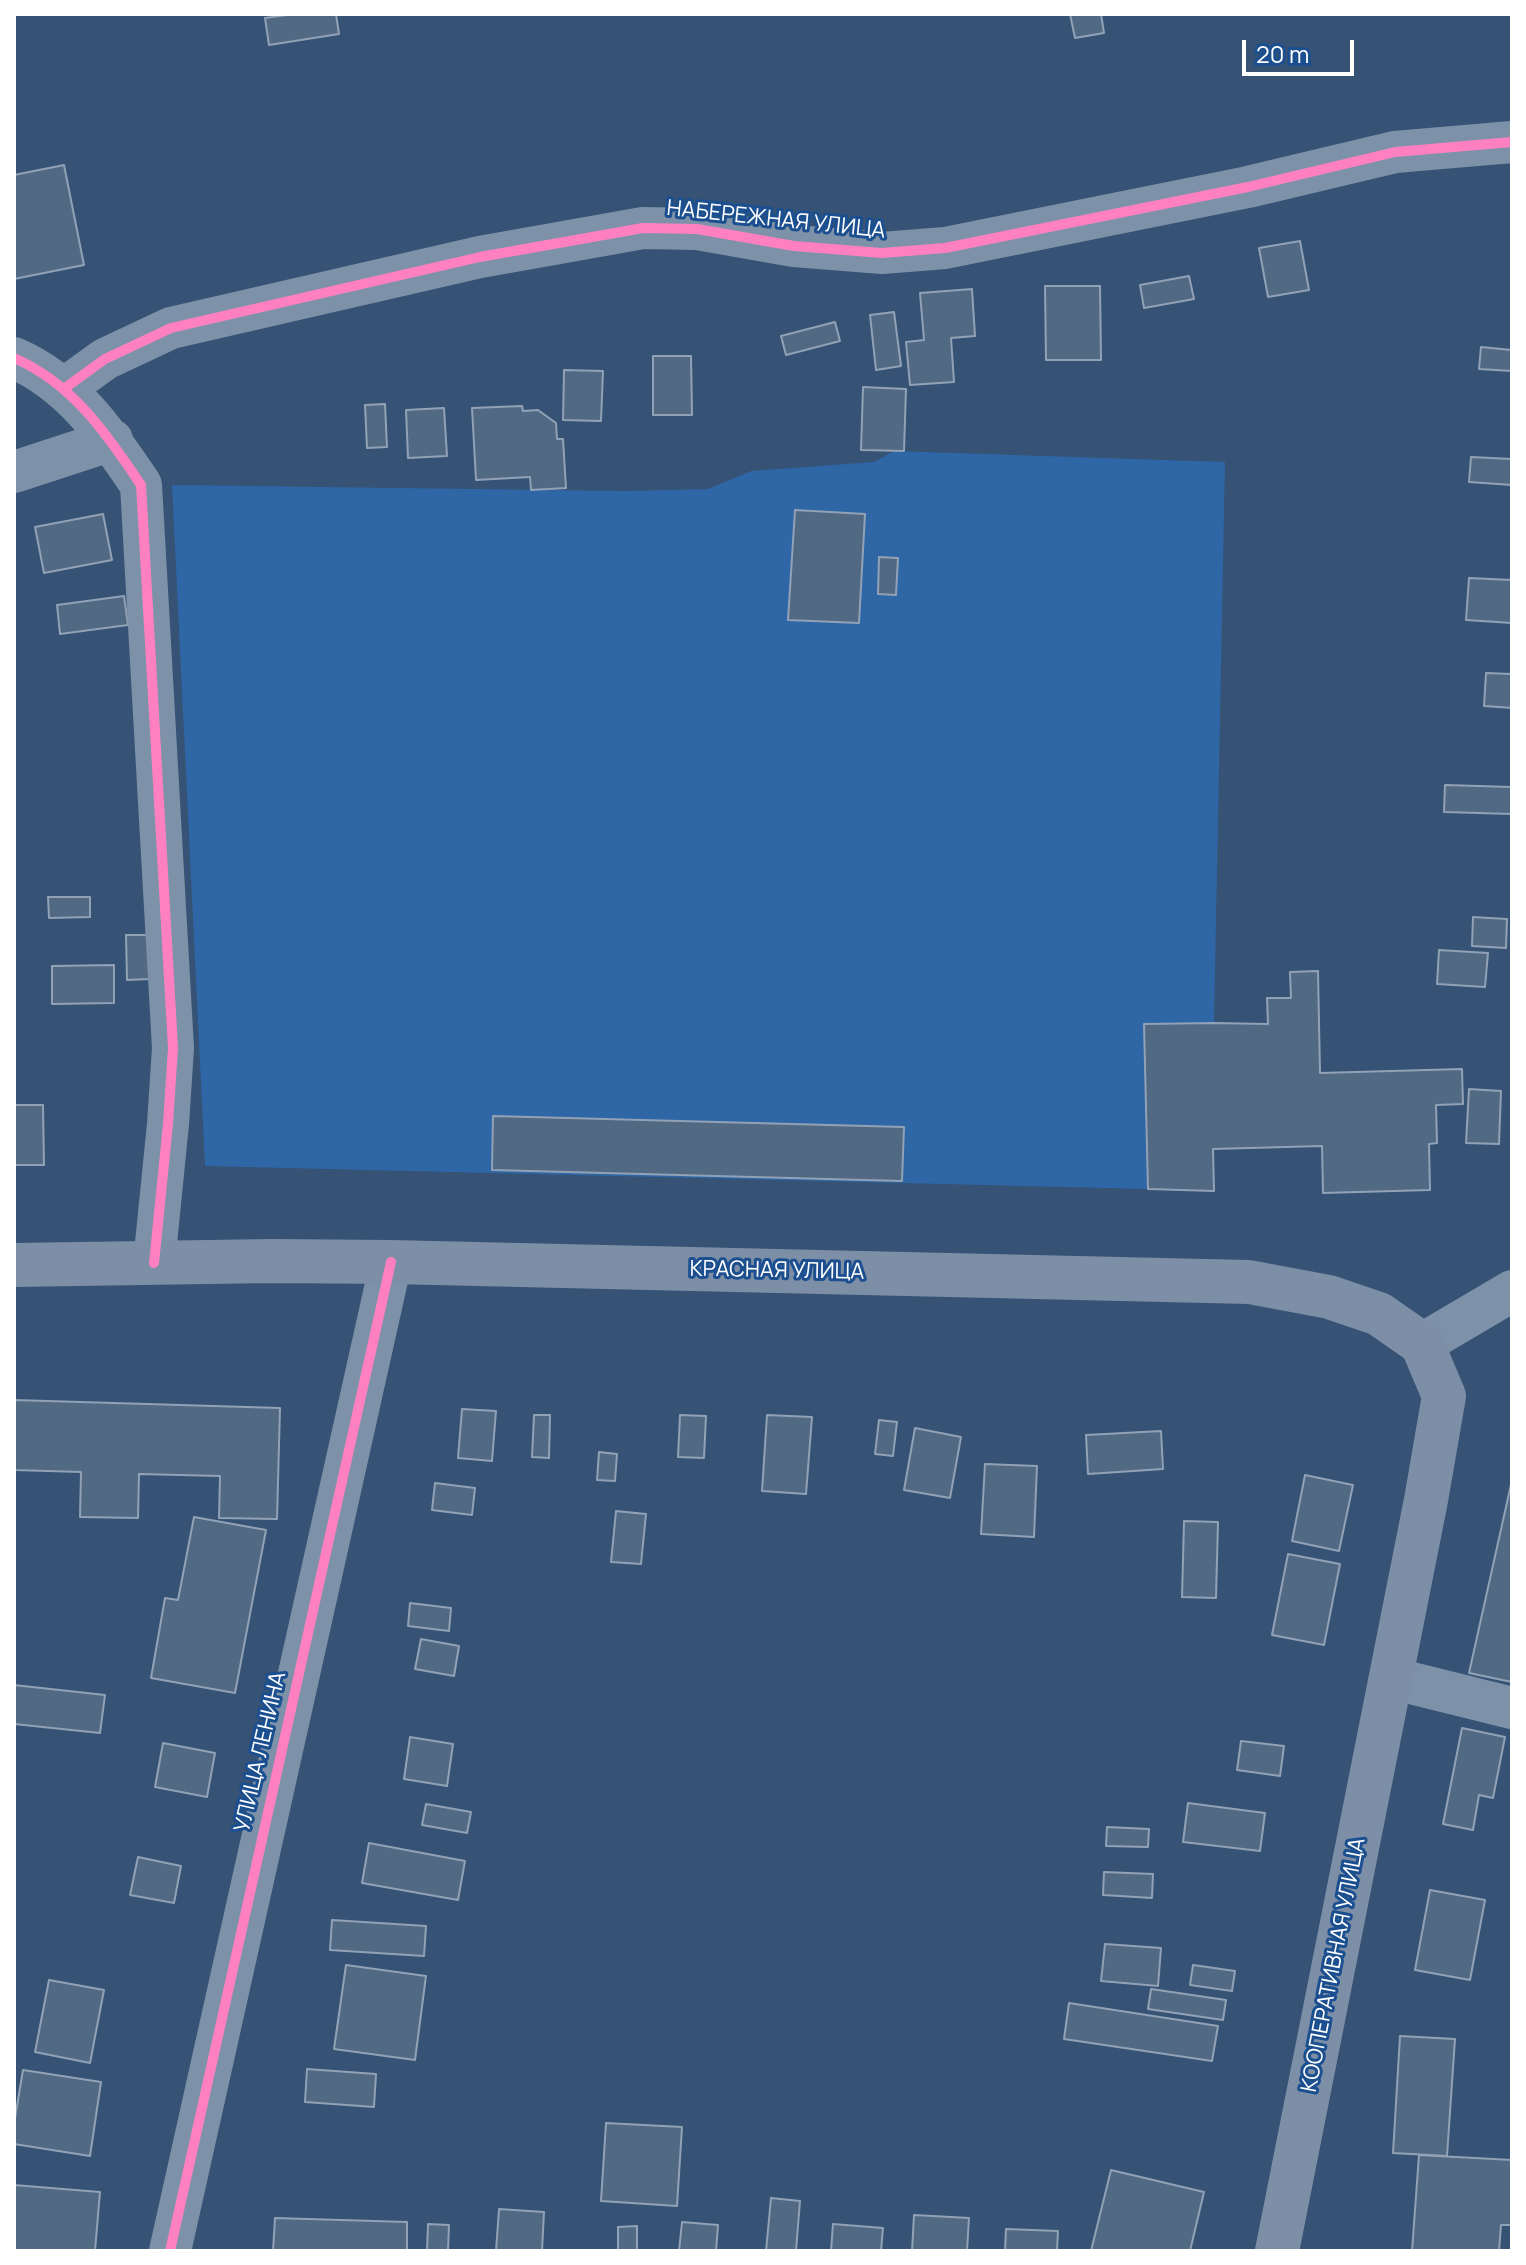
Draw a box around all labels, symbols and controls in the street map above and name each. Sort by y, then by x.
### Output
scale bar [1246,24,1358,74]
text: 20 m [1256,37,1309,70]
street label: НАБЕРЕЖНАЯ УЛИЦА [665,195,887,245]
street label: КРАСНАЯ УЛИЦА [689,1256,865,1286]
street label: УЛИЦА ЛЕНИНА [230,1669,292,1835]
street label: КООПЕРАТИВНАЯ УЛИЦА [1296,1836,1372,2094]

